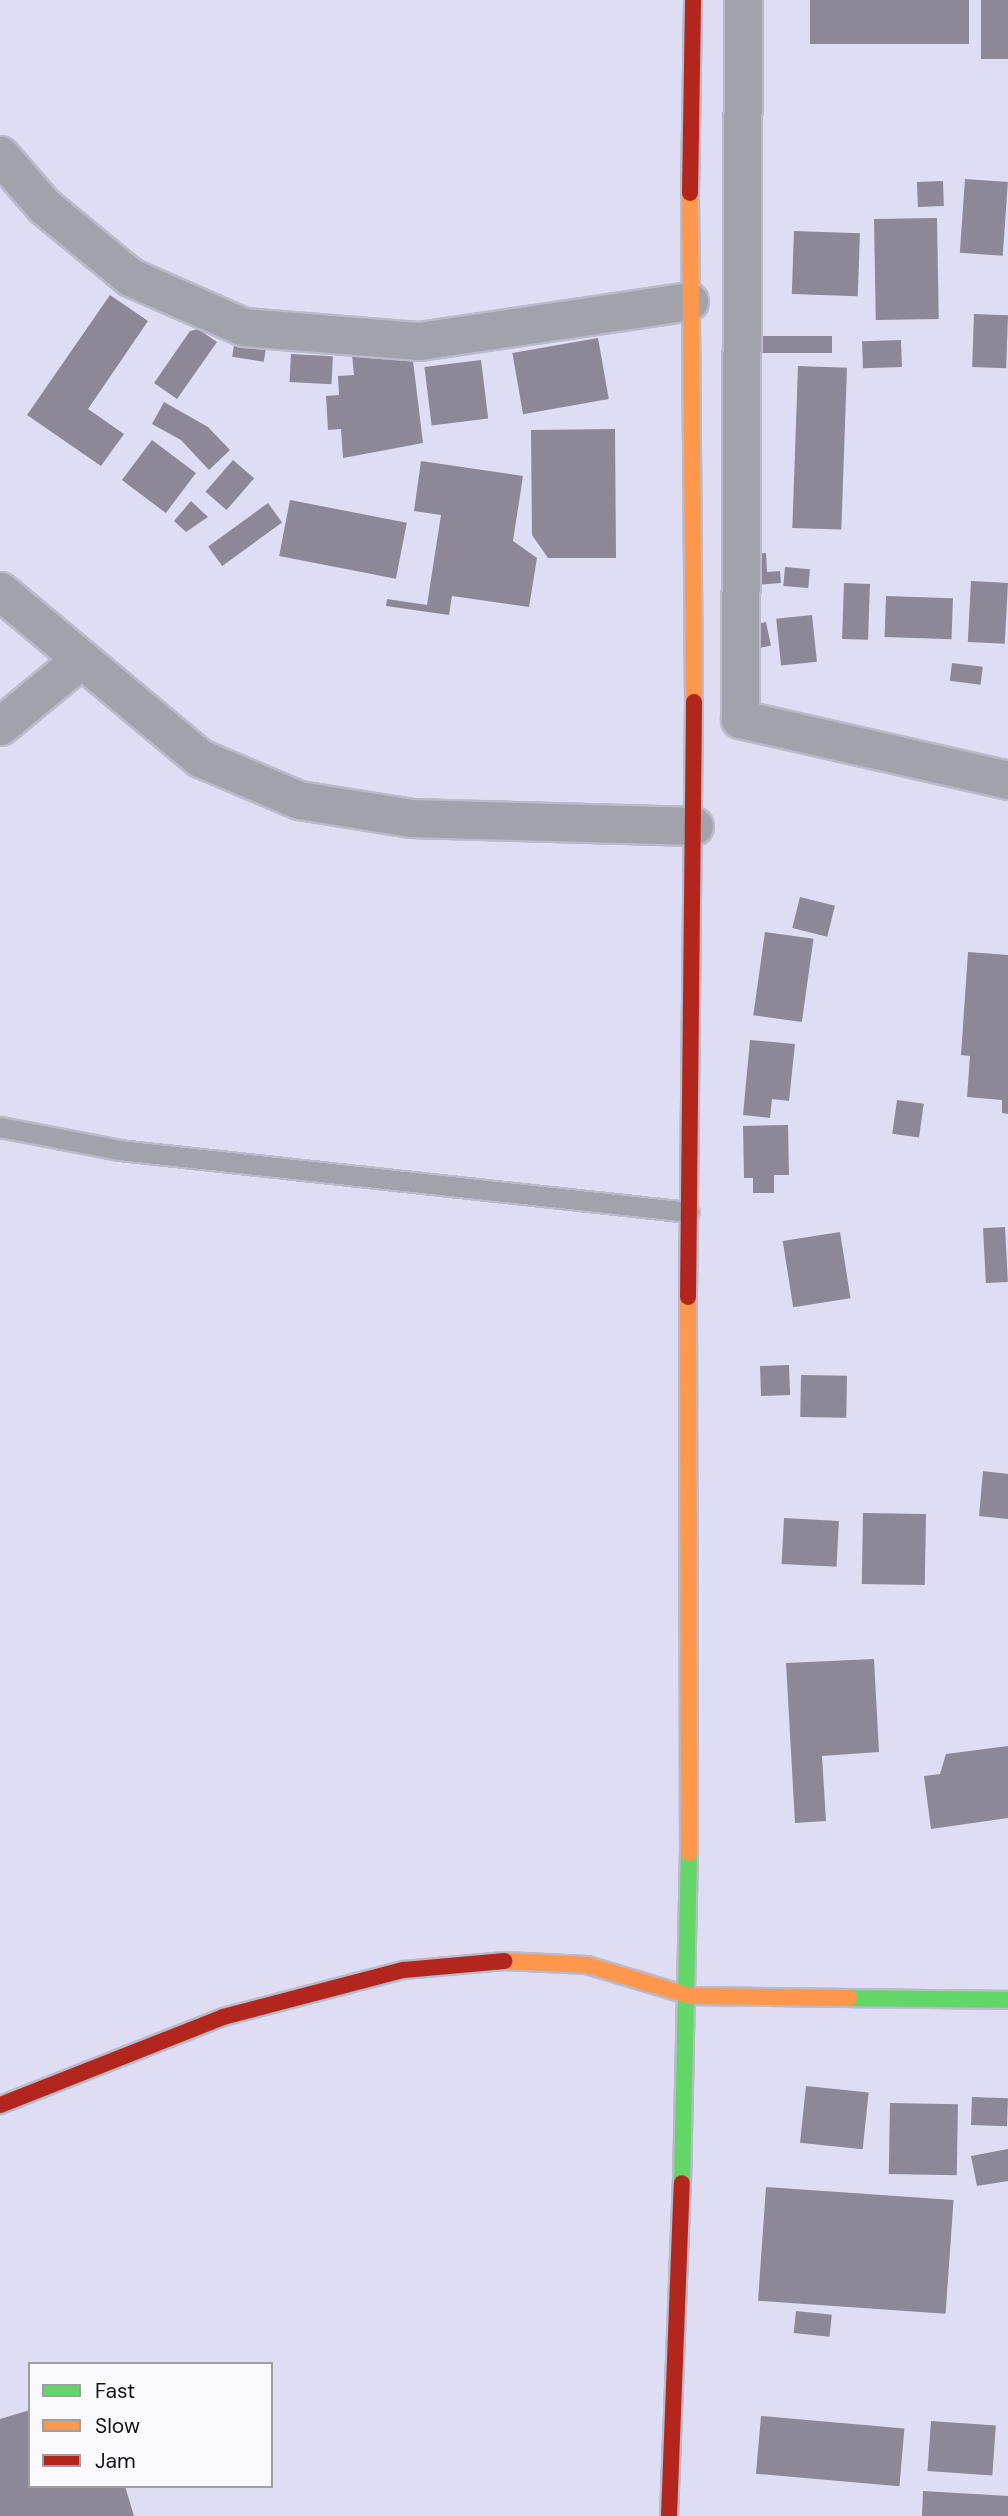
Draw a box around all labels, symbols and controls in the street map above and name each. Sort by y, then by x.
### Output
legend [28,2362,273,2488]
text: Fast [95,2377,135,2405]
text: Slow [95,2412,140,2440]
text: Jam [95,2447,136,2475]

